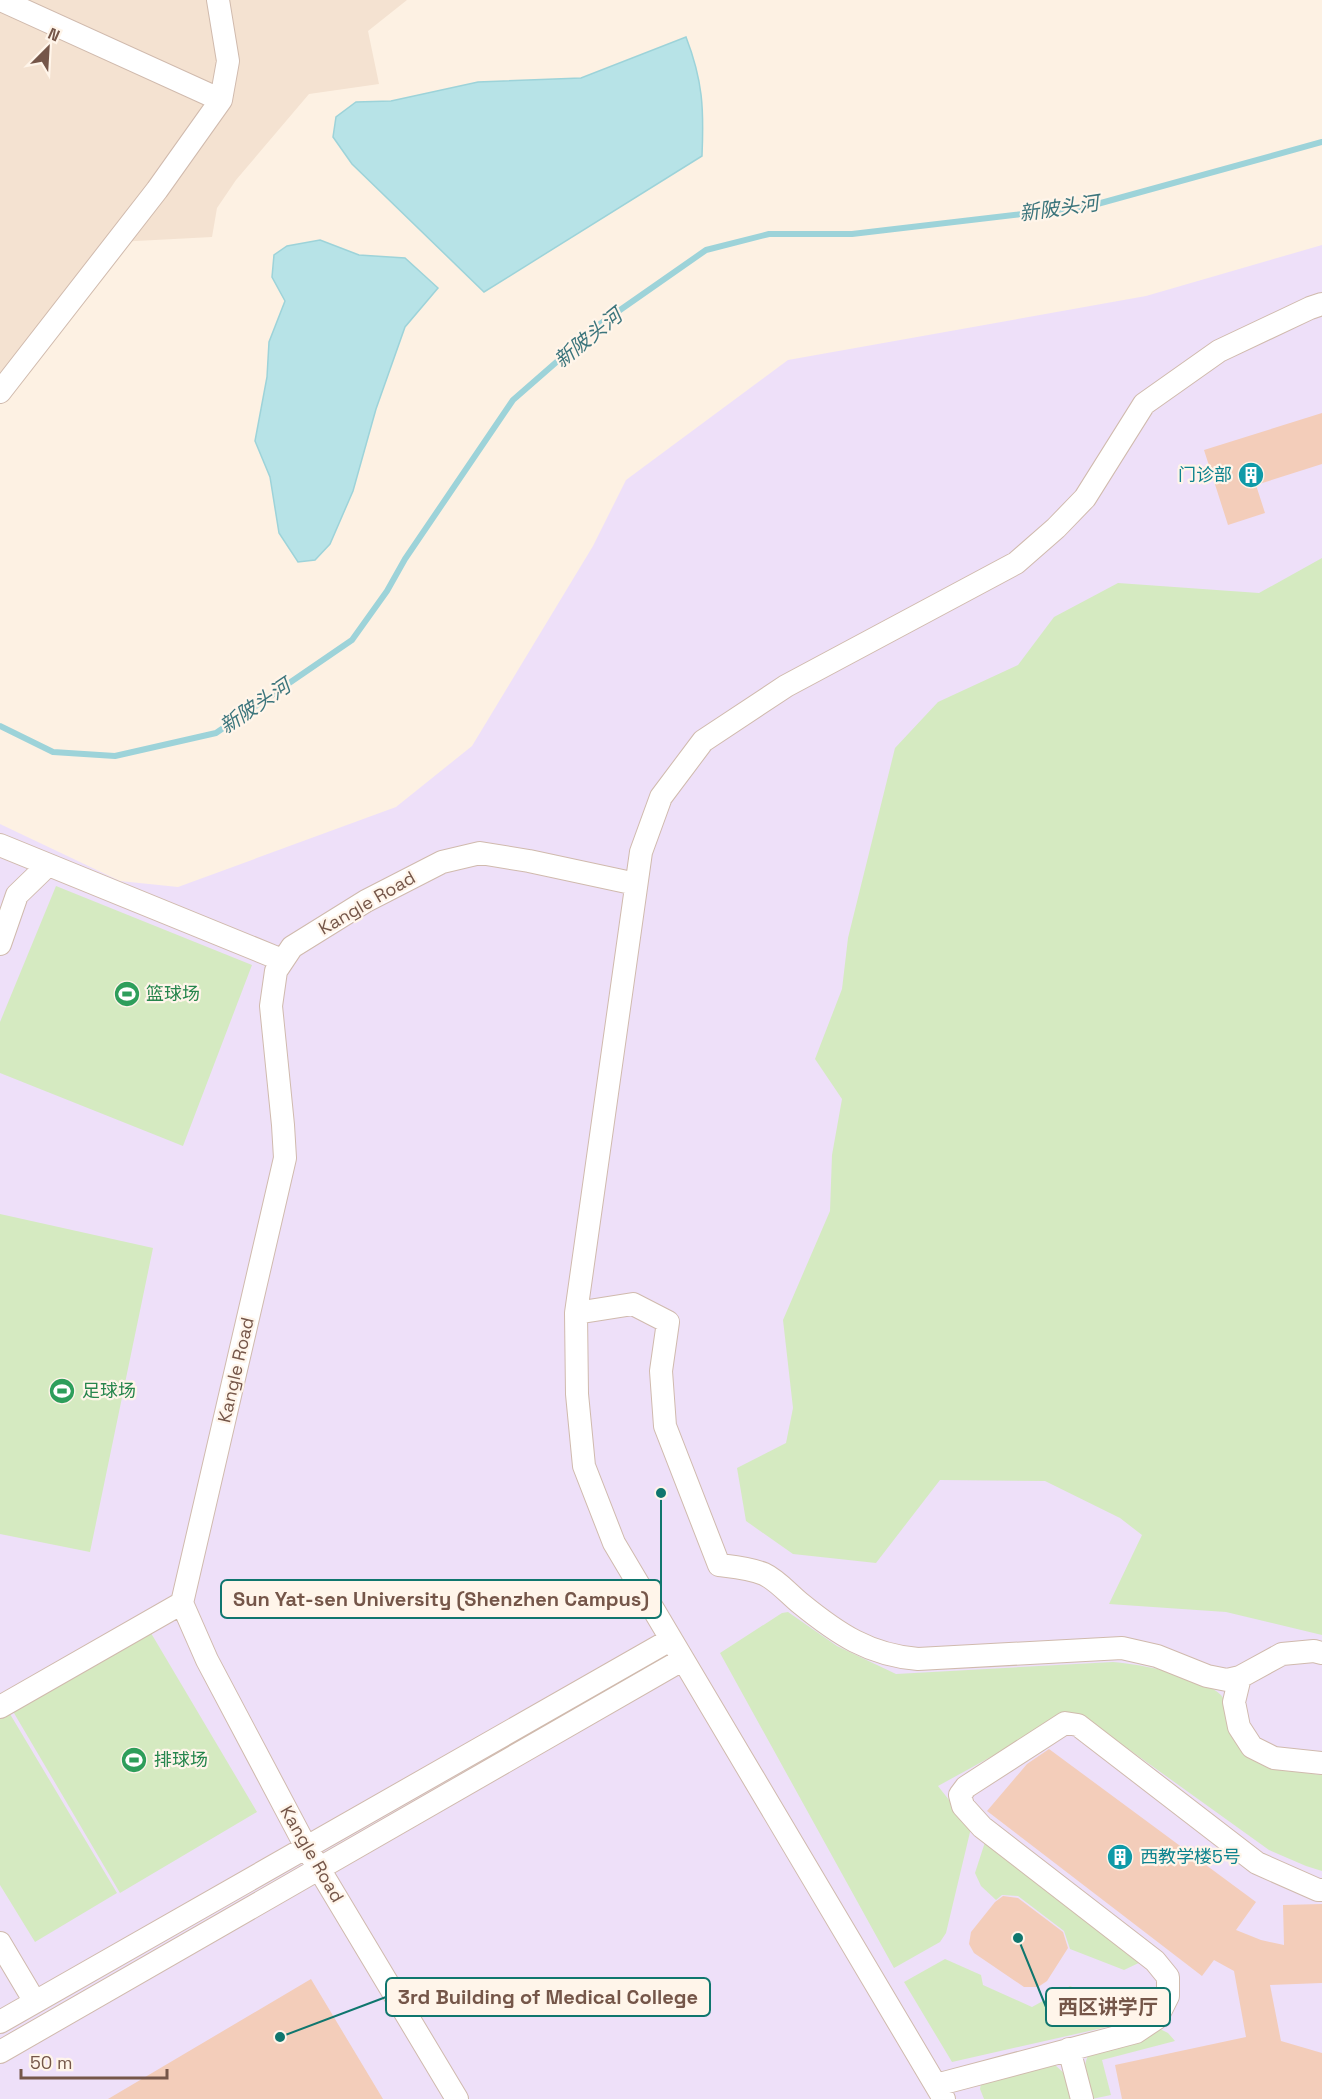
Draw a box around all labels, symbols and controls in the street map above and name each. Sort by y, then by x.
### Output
north arrow [18,18,78,78]
text: N [45,23,63,47]
water label: 新陂头河 [1018,189,1104,226]
water label: 新陂头河 [549,300,630,373]
building icon: 门诊部 [1236,460,1266,490]
place label: 门诊部 [1178,463,1232,486]
water label: 新陂头河 [215,671,299,739]
street label: Kangle Road [314,866,419,939]
sports icon: 篮球场 [112,979,142,1009]
place label: 篮球场 [146,982,200,1005]
street label: Kangle Road [212,1315,259,1425]
sports icon: 足球场 [47,1376,77,1406]
place label: 足球场 [82,1379,136,1402]
callout: Sun Yat-sen University (Shenzhen Campus) [221,1580,661,1618]
text: Sun Yat-sen University (Shenzhen Campus) [233,1586,649,1612]
sports icon: 排球场 [119,1745,149,1775]
place label: 排球场 [154,1748,208,1771]
street label: Kangle Road [276,1801,349,1906]
building icon: 西教学楼5号 [1105,1842,1135,1872]
place label: 西教学楼5号 [1140,1845,1241,1868]
callout: 3rd Building of Medical College [386,1978,710,2016]
text: 3rd Building of Medical College [398,1984,698,2010]
callout: 西区讲学厅 [1046,1988,1170,2026]
text: 西区讲学厅 [1058,1994,1158,2020]
scale bar [21,2042,166,2080]
text: 50 m [30,2051,72,2074]

